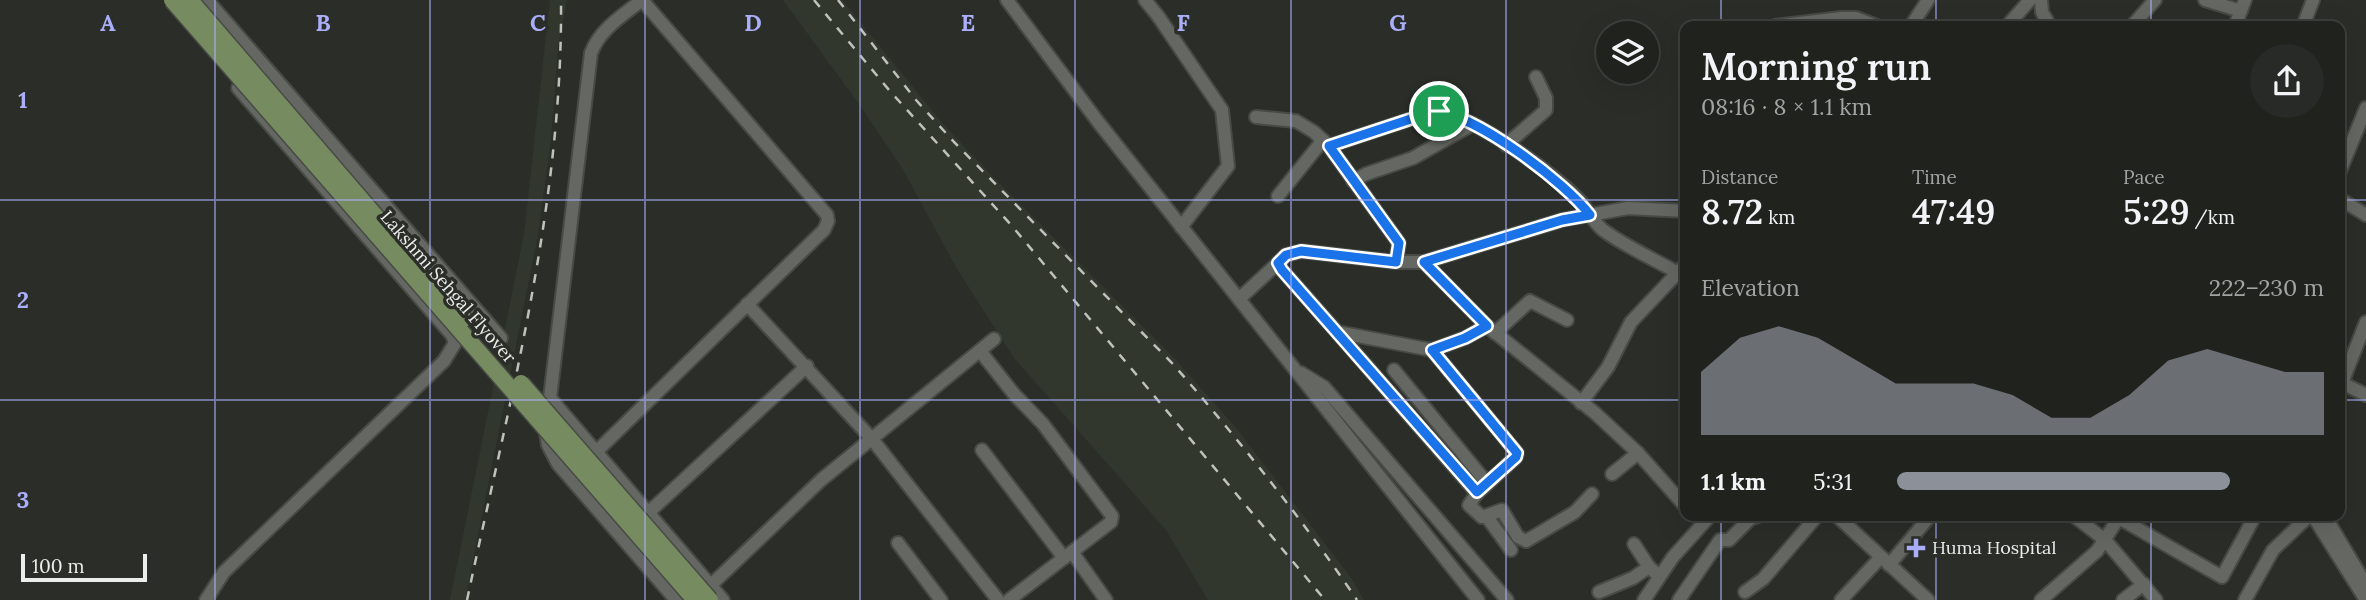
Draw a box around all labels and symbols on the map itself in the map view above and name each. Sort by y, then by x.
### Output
text: A [100,8,116,37]
text: B [315,8,331,37]
text: C [530,8,546,37]
text: D [744,8,762,37]
text: E [961,8,975,37]
text: F [1176,8,1190,37]
text: G [1389,8,1407,37]
pin [1409,81,1469,141]
text: 1 [18,85,28,114]
street label: Lakshmi Sehgal Flyover [376,205,521,368]
text: 2 [17,285,29,314]
text: 3 [17,485,29,514]
place label: Huma Hospital [1932,536,2056,559]
marker: Huma Hospital [1906,538,1926,558]
scale bar [21,551,147,583]

